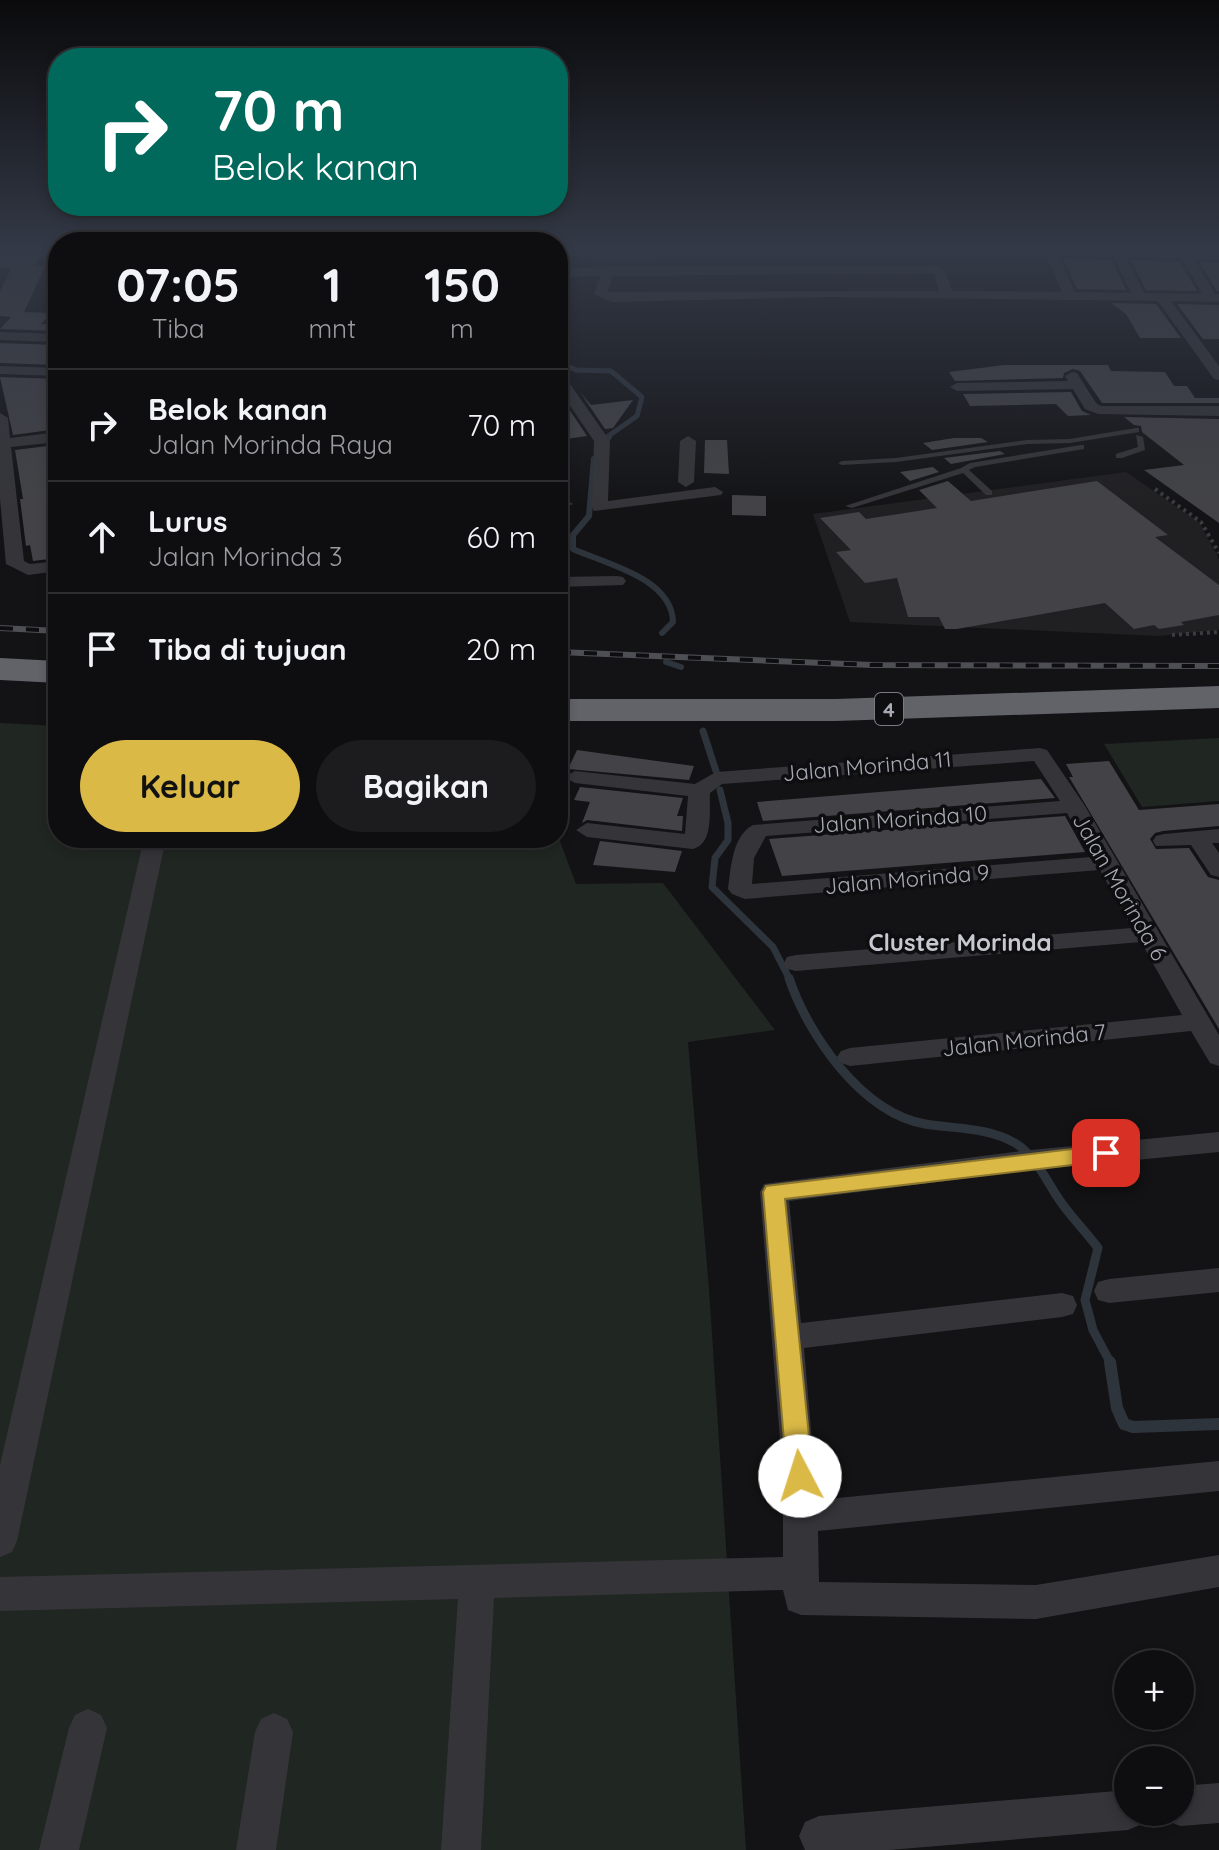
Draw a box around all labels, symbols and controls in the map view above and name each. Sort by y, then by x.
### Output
text: 70 m [212,75,344,145]
icon: right [80,80,184,184]
text: Belok kanan [212,144,419,189]
text: 07:05 [116,254,240,314]
text: 1 [323,254,342,314]
text: 150 [424,254,500,314]
text: Tiba [152,312,205,345]
text: mnt [308,312,356,345]
text: m [450,312,474,345]
text: Belok kanan [148,390,328,428]
icon: right [80,403,124,447]
text: 70 m [467,406,536,444]
text: Jalan Morinda Raya [148,428,393,461]
text: Lurus [148,502,228,540]
icon: ahead [80,515,124,559]
text: 60 m [466,518,536,556]
text: Jalan Morinda 3 [148,540,343,573]
icon: arrive [80,627,124,671]
text: Tiba di tujuan [148,630,347,668]
text: 20 m [466,630,536,668]
road number: 4 [875,693,903,725]
button: Keluar [80,740,300,832]
button: Bagikan [316,740,536,832]
street label: Jalan Morinda 11 [781,745,953,787]
street label: Jalan Morinda 10 [812,799,988,839]
street label: Jalan Morinda 6 [1067,809,1173,966]
street label: Jalan Morinda 9 [823,858,991,900]
district label: Cluster Morinda [868,927,1052,957]
street label: Jalan Morinda 7 [941,1017,1107,1063]
pin [1072,1119,1140,1187]
icon: arrive [1084,1131,1128,1175]
position arrow [758,1434,842,1518]
map controls [1114,1650,1194,1826]
button: + [1114,1650,1194,1730]
button: − [1114,1746,1194,1826]

